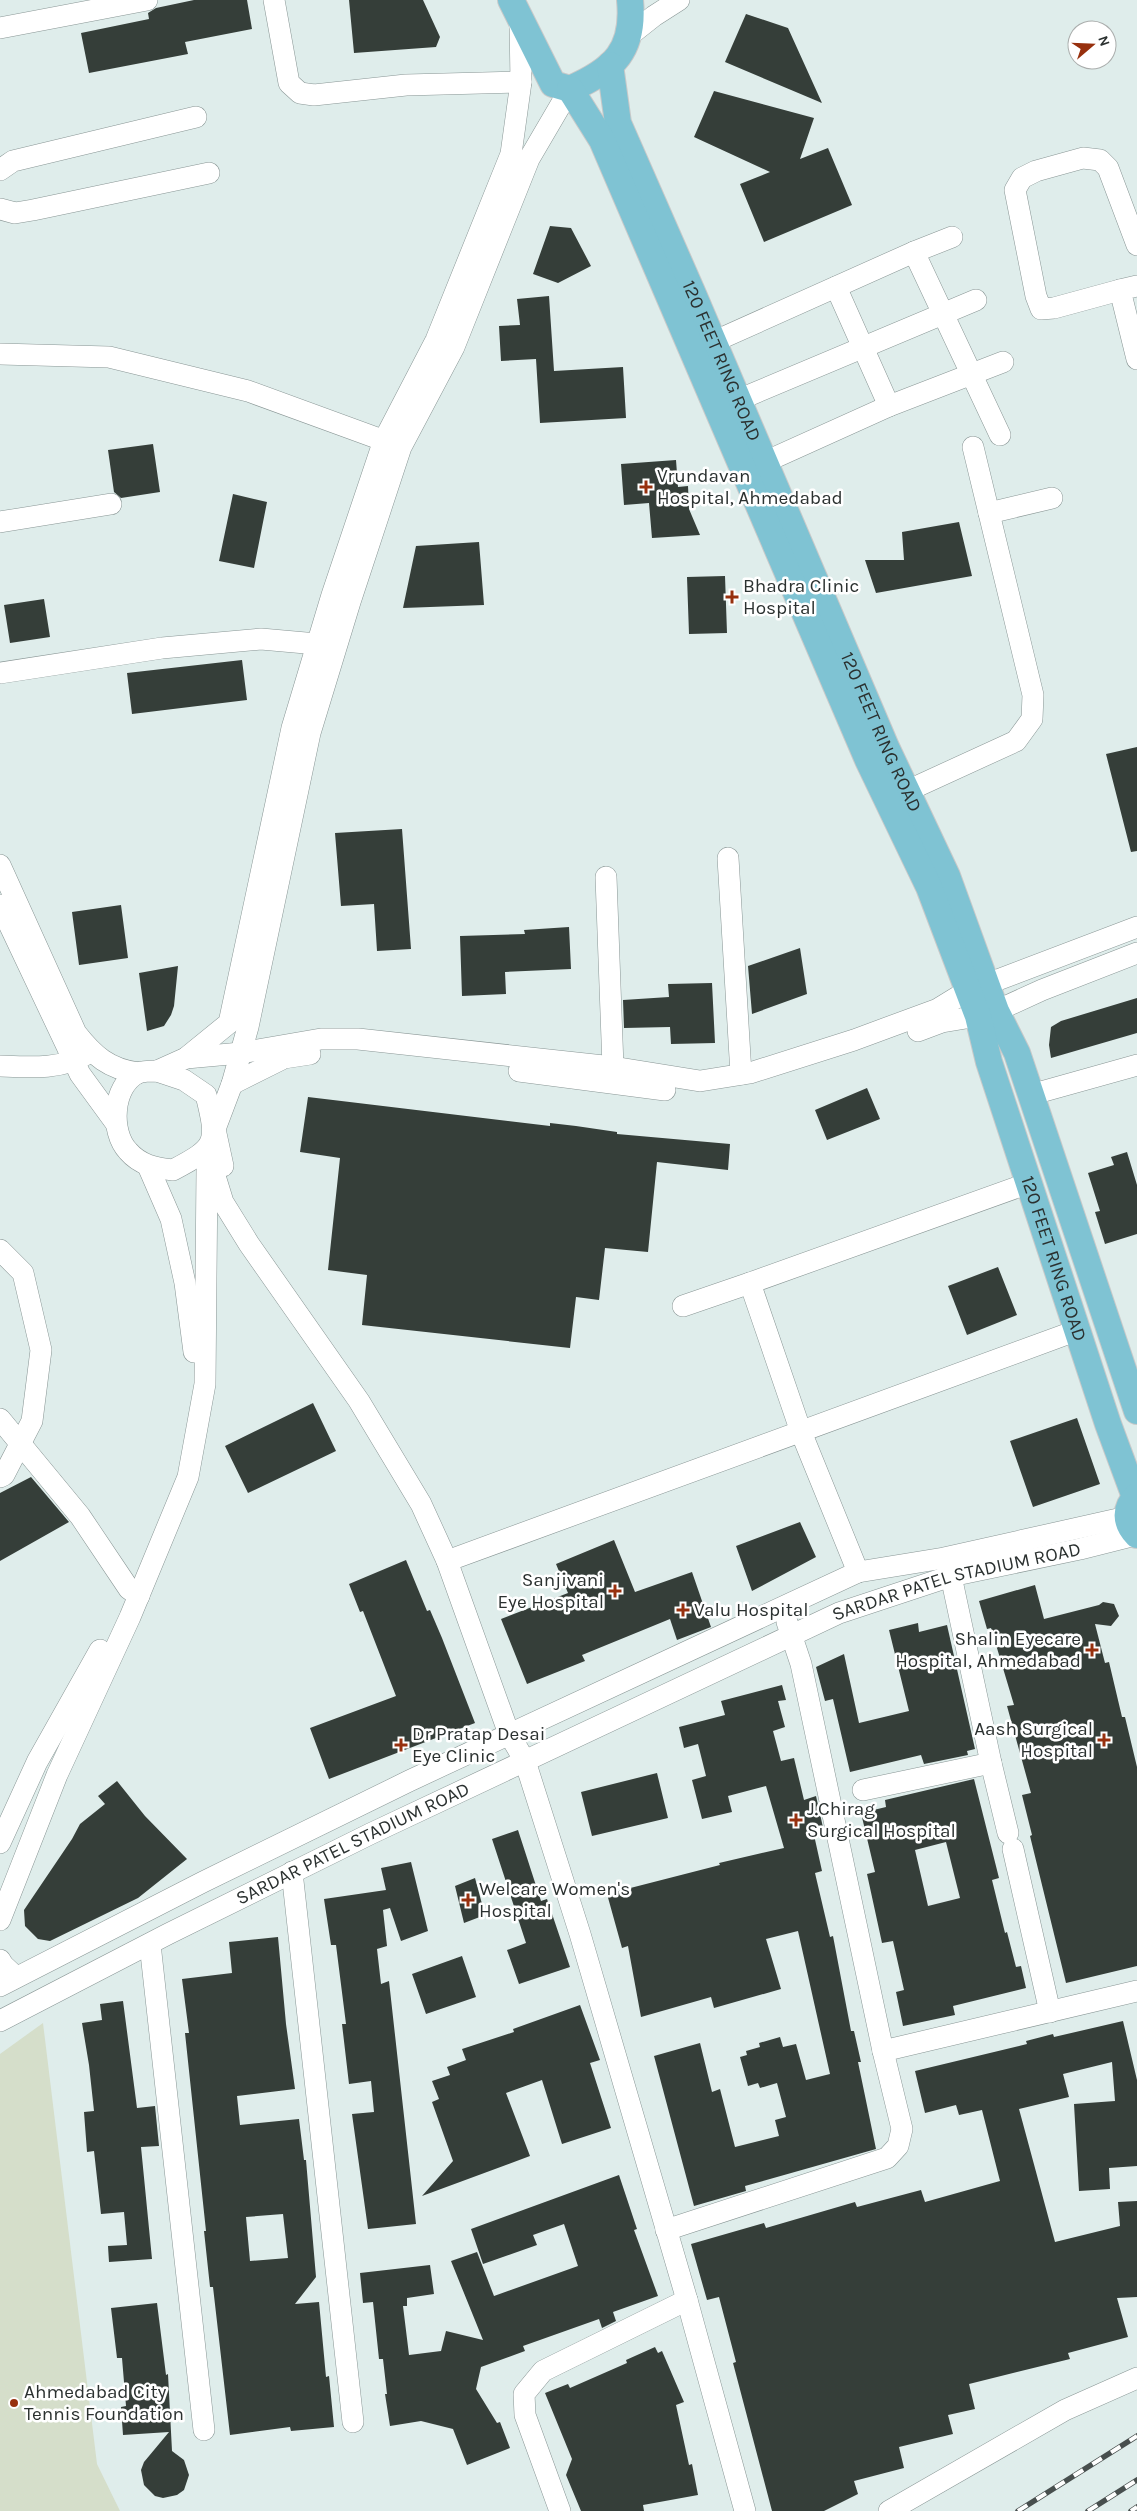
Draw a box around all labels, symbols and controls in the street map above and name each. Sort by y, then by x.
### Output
north arrow [1067,20,1117,70]
text: N [1094,33,1113,48]
street label: 120 FEET RING ROAD [677,277,765,445]
place label: Vrundavan Hospital, Ahmedabad [657,465,843,509]
marker: Vrundavan Hospital, Ahmedabad [639,480,653,494]
place label: Bhadra Clinic Hospital [743,575,859,619]
marker: Bhadra Clinic Hospital [725,590,739,604]
street label: 120 FEET RING ROAD [836,649,926,816]
street label: 120 FEET RING ROAD [1016,1173,1091,1344]
street label: SARDAR PATEL STADIUM ROAD [829,1538,1083,1626]
place label: Sanjivani Eye Hospital [497,1569,604,1613]
marker: Sanjivani Eye Hospital [608,1584,622,1598]
place label: Valu Hospital [694,1599,809,1621]
marker: Valu Hospital [676,1603,690,1617]
place label: Shalin Eyecare Hospital, Ahmedabad [895,1628,1081,1672]
marker: Shalin Eyecare Hospital, Ahmedabad [1085,1643,1099,1657]
place label: Aash Surgical Hospital [974,1718,1093,1762]
place label: Dr Pratap Desai Eye Clinic [412,1723,545,1767]
marker: Aash Surgical Hospital [1097,1733,1111,1747]
marker: Dr Pratap Desai Eye Clinic [394,1738,408,1752]
street label: SARDAR PATEL STADIUM ROAD [233,1778,473,1909]
place label: J.Chirag Surgical Hospital [807,1798,956,1842]
marker: J.Chirag Surgical Hospital [789,1813,803,1827]
place label: Welcare Women's Hospital [479,1878,630,1922]
marker: Welcare Women's Hospital [461,1893,475,1907]
place label: Ahmedabad City Tennis Foundation [24,2381,184,2425]
marker: Ahmedabad City Tennis Foundation [8,2397,20,2409]

